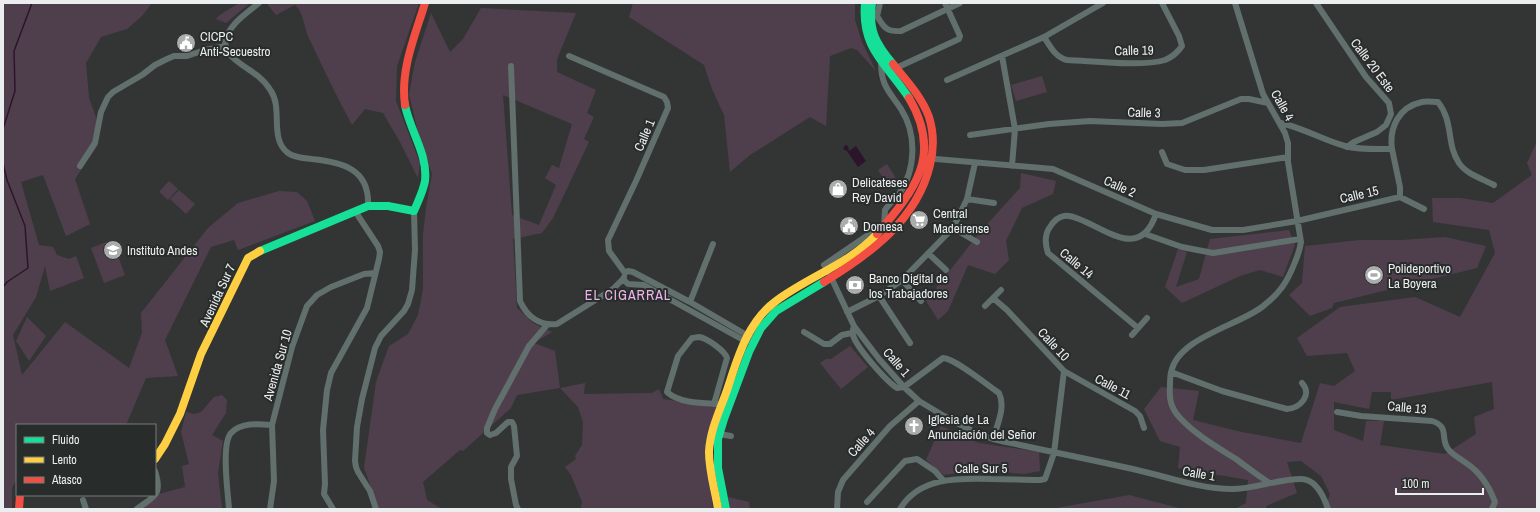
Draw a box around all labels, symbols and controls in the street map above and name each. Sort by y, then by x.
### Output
place label: CICPC Anti-Secuestro [199,28,271,60]
public building icon: CICPC Anti-Secuestro [175,32,197,54]
street label: Calle 20 Este [1347,35,1399,96]
street label: Calle 19 [1114,42,1154,59]
street label: Calle 4 [1267,87,1298,124]
street label: Calle 3 [1127,103,1161,122]
street label: Calle 1 [630,117,659,154]
street label: Calle 2 [1101,172,1138,201]
place label: Delicateses Rey David [852,174,908,206]
shop icon: Delicateses Rey David [827,178,849,200]
street label: Calle 15 [1338,182,1380,207]
place label: Central Madeirense [933,205,989,237]
supermarket icon: Central Madeirense [908,209,930,231]
public building icon: Domesa [838,215,860,237]
place label: Domesa [863,218,903,235]
school or university icon: Instituto Andes [102,239,124,261]
place label: Instituto Andes [127,242,198,259]
street label: Calle 14 [1056,244,1097,283]
place label: Polideportivo La Boyera [1388,260,1451,292]
street label: Avenida Sur 7 [195,261,239,330]
sports icon: Polideportivo La Boyera [1363,264,1385,286]
place label: Banco Digital de los Trabajadores [869,270,948,302]
bank icon: Banco Digital de los Trabajadores [844,274,866,296]
district label: EL CIGARRAL [585,286,671,304]
street label: Calle 10 [1034,324,1073,364]
street label: Avenida Sur 10 [259,327,296,404]
street label: Calle 1 [879,344,914,380]
street label: Calle 11 [1092,370,1134,403]
street label: Calle 13 [1387,397,1427,418]
place label: Iglesia de La Anunciación del Señor [927,411,1036,443]
church icon: Iglesia de La Anunciación del Señor [903,415,925,437]
legend [16,424,156,496]
street label: Calle 4 [844,424,879,460]
text: Fluido [52,432,79,448]
text: Lento [52,452,77,468]
street label: Calle Sur 5 [955,460,1007,477]
street label: Calle 1 [1181,462,1217,485]
scale bar [1396,470,1483,496]
text: Atasco [51,472,82,488]
text: 100 m [1402,476,1429,492]

